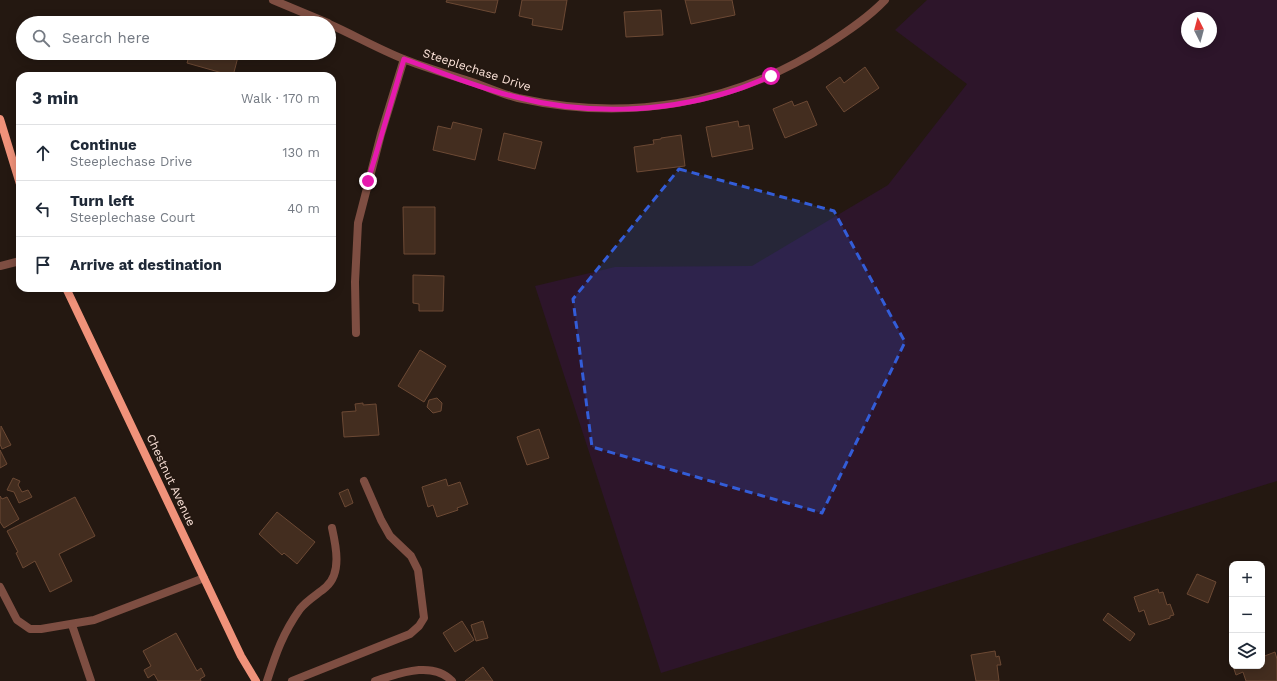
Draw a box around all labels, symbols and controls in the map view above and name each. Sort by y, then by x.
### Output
north arrow [1181,12,1217,48]
search box [16,16,336,60]
icon: search [30,27,52,49]
text: Search here [62,29,150,47]
street label: Steeplechase Drive [421,46,533,94]
route start [762,67,780,85]
text: 3 min [32,88,78,108]
text: Walk · 170 m [241,91,320,106]
text: Continue [70,136,137,154]
icon: ahead [32,142,54,164]
text: 130 m [282,145,320,160]
text: Steeplechase Drive [70,154,192,169]
route end [359,172,377,190]
text: Turn left [70,192,134,210]
icon: left [32,198,54,220]
text: 40 m [287,201,320,216]
text: Steeplechase Court [70,210,195,225]
icon: arrive [32,254,54,276]
text: Arrive at destination [70,256,222,274]
street label: Chestnut Avenue [144,432,198,528]
map controls [1229,561,1265,669]
button: + [1229,561,1265,597]
button: − [1229,597,1265,633]
button: layers [1229,633,1265,669]

